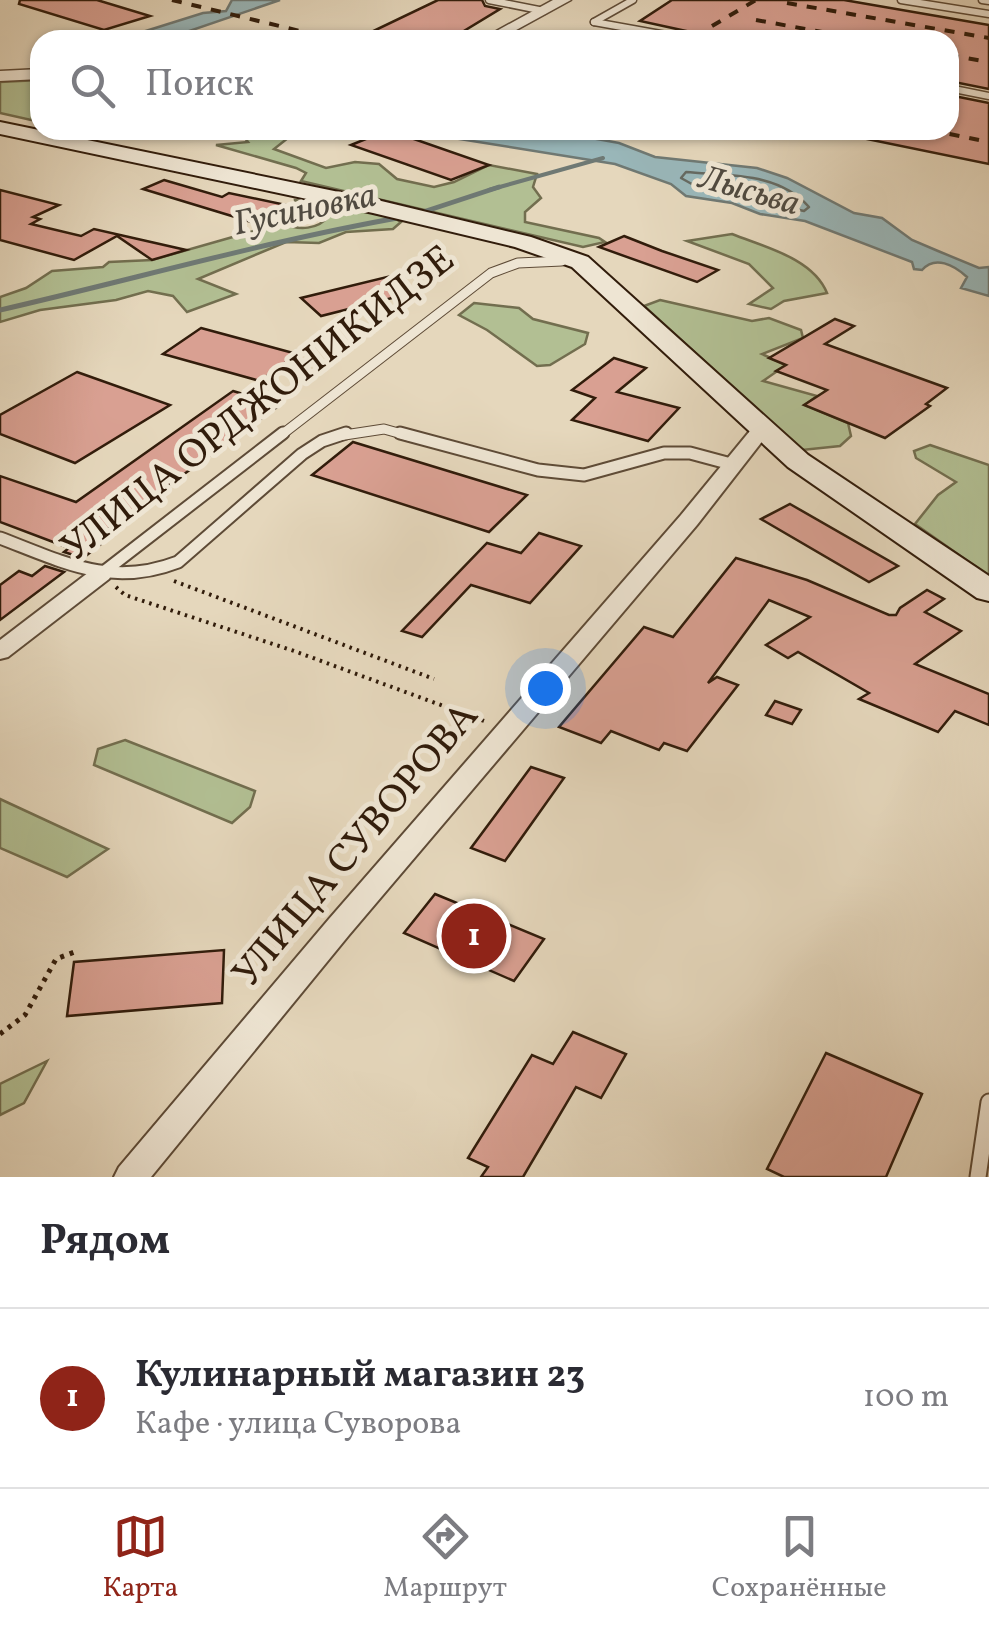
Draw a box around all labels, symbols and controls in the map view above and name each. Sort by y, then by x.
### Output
search box [30,30,959,140]
icon: search [65,58,120,113]
text: Поиск [145,59,254,112]
water label: Лысьва [691,154,805,229]
water label: Гусиновка [229,172,381,250]
street label: УЛИЦА ОРДЖОНИКИДЗЕ [50,233,468,577]
your location [520,663,571,714]
street label: УЛИЦА СУВОРОВА [221,691,493,1001]
pin: 1 [442,898,506,974]
text: Рядом [40,1213,170,1272]
text: Кулинарный магазин 23 [135,1350,585,1403]
text: 1 [66,1376,79,1420]
text: 100 m [863,1376,949,1420]
text: Кафе · улица Суворова [135,1403,462,1447]
tab: Карта [102,1509,178,1608]
tab: Маршрут [383,1509,507,1608]
tab: Сохранённые [712,1509,887,1608]

